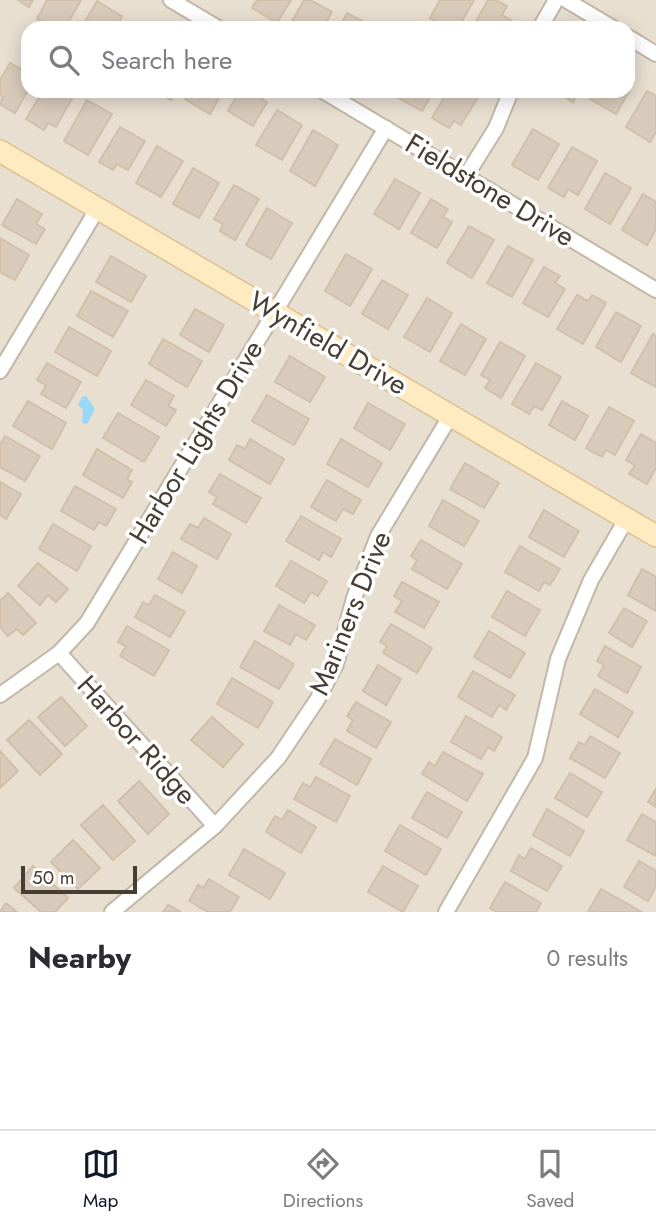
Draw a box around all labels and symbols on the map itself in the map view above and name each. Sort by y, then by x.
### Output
street label: Fieldstone Drive [398,123,582,257]
street label: Wynfield Drive [241,281,415,405]
street label: Harbor Lights Drive [119,332,273,552]
street label: Mariners Drive [298,525,402,701]
street label: Harbor Ridge [68,666,206,814]
scale bar [21,863,136,895]

